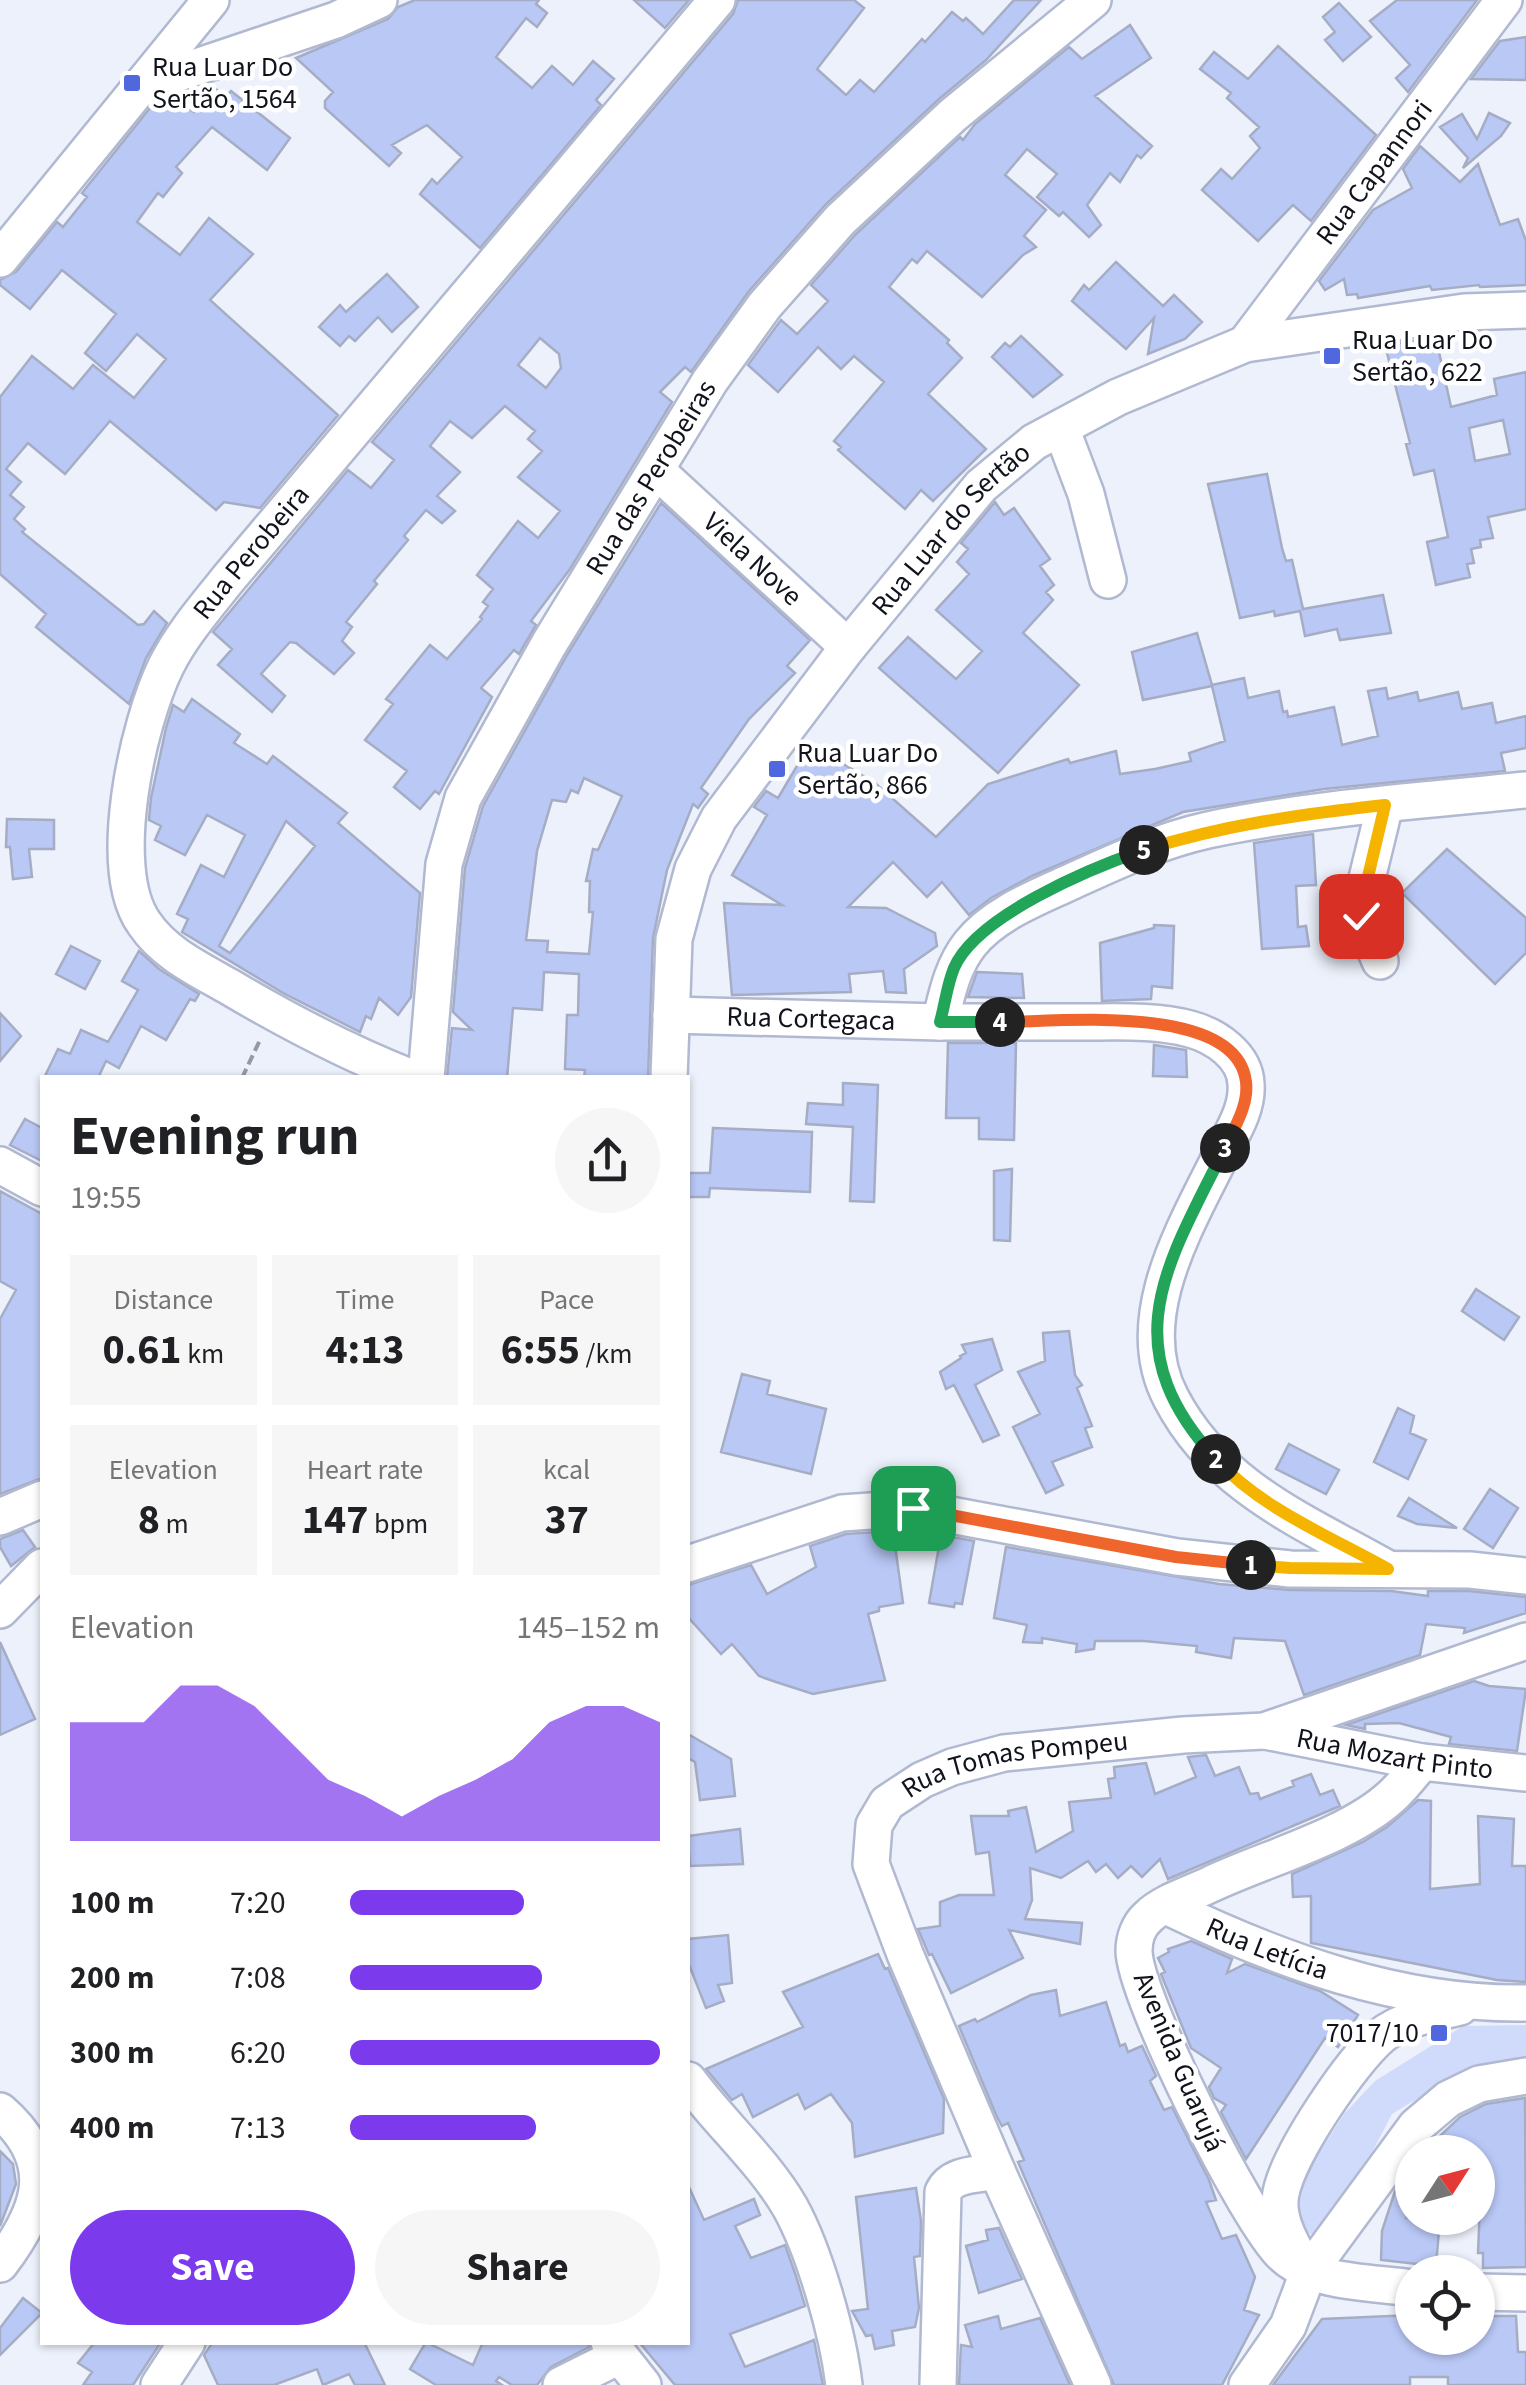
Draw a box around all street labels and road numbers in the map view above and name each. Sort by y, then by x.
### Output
street label: Rua Capannori [1306,91,1442,253]
street label: Rua das Perobeiras [576,372,726,583]
street label: Rua Luar do Sertão [862,433,1039,624]
street label: Rua Perobeira [183,477,319,628]
street label: Viela Nove [694,503,811,615]
street label: Rua Cortegaca [726,996,896,1041]
street label: Rua Mozart Pinto [1293,1718,1495,1789]
street label: Rua Tomas Pompeu [893,1721,1130,1808]
street label: Rua Letícia [1200,1907,1333,1990]
street label: Avenida Guarujá [1123,1966,1235,2158]

